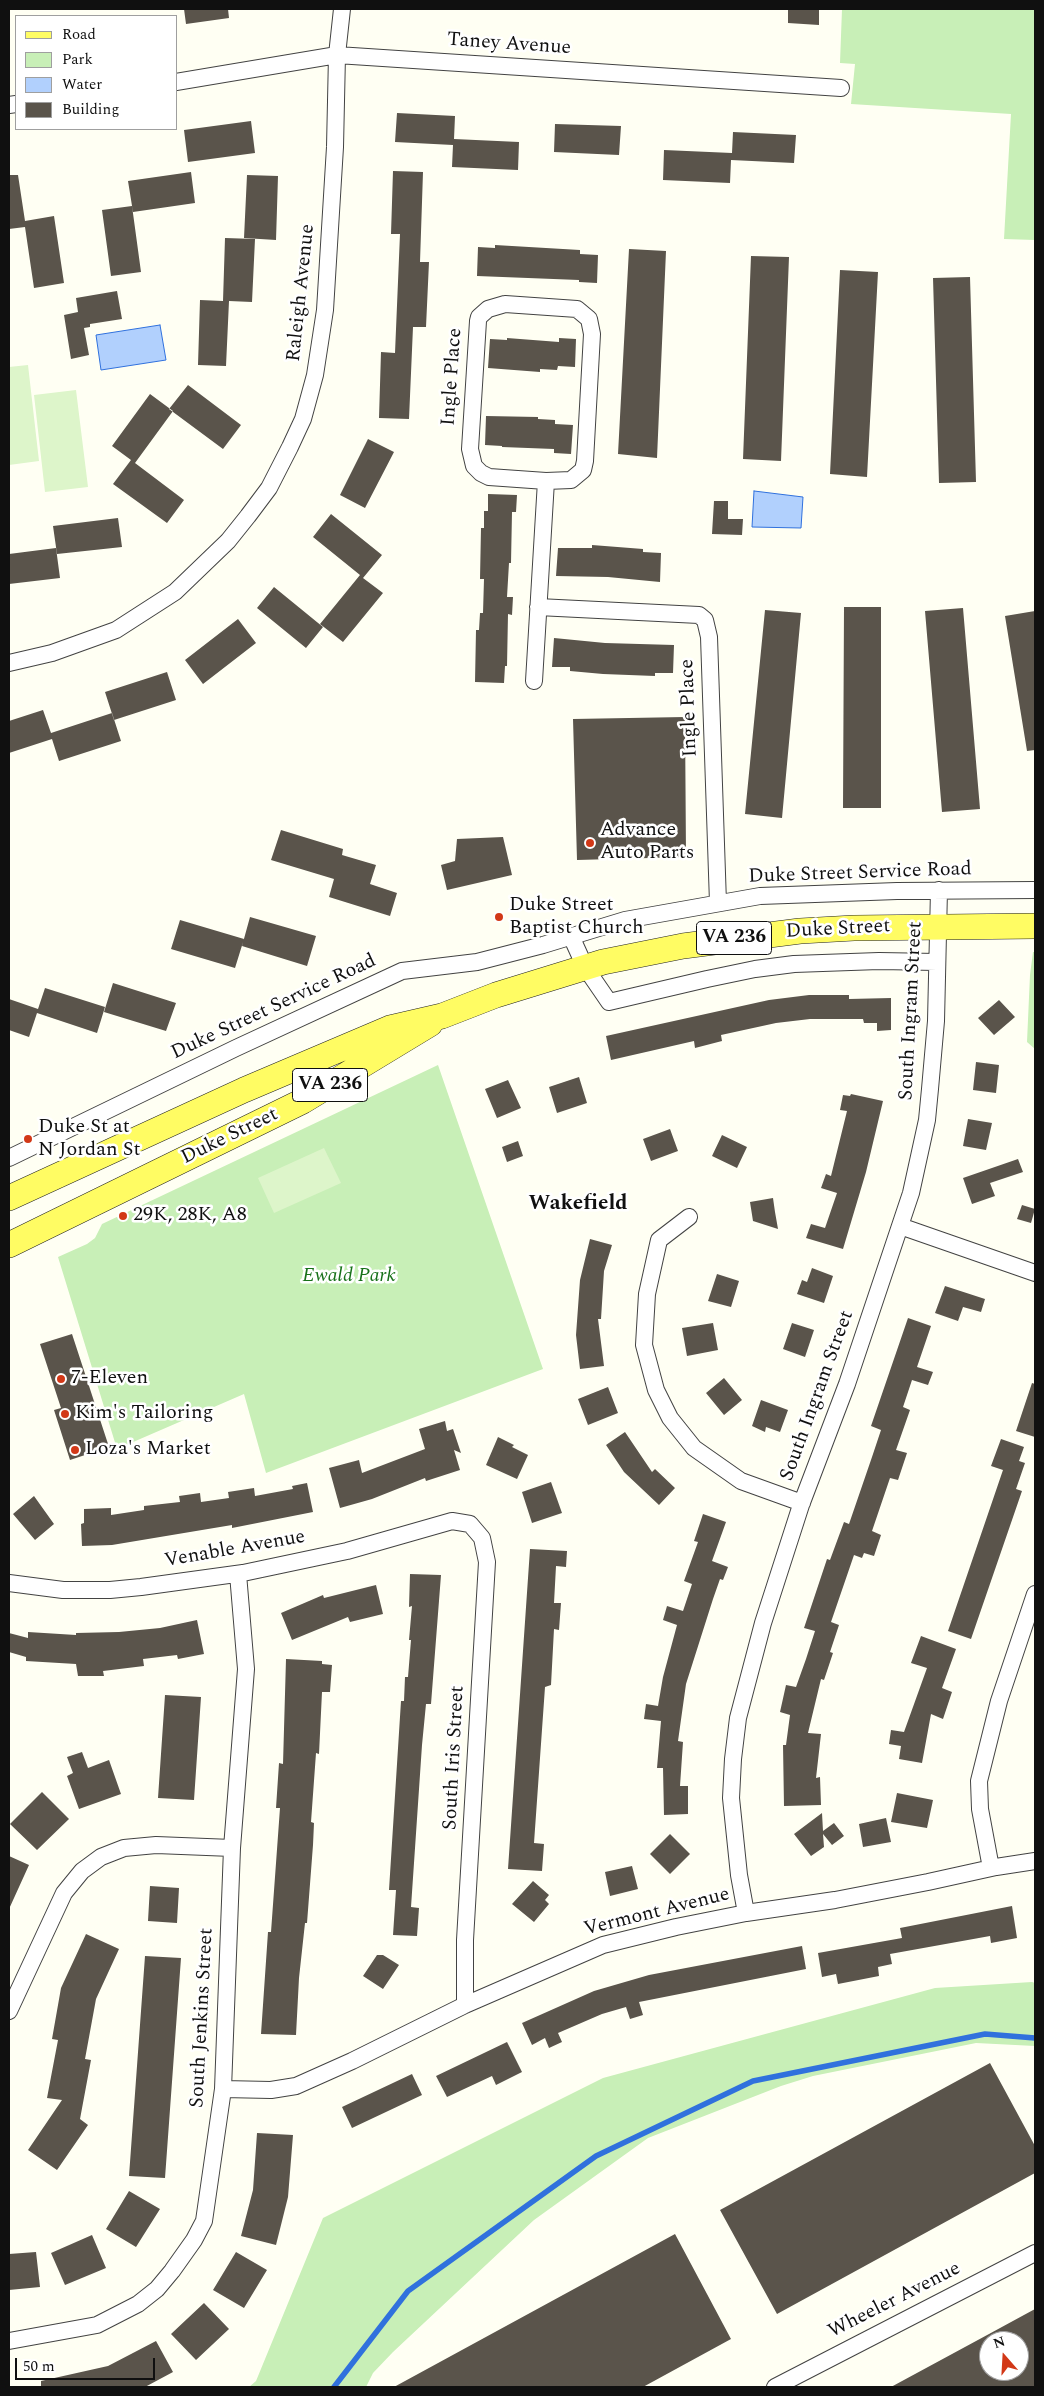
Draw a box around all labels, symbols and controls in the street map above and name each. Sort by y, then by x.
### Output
legend [15,15,178,130]
text: Road [62,23,96,46]
street label: Taney Avenue [446,29,572,61]
text: Park [62,48,93,71]
text: Water [62,73,102,96]
text: Building [62,98,119,121]
street label: Raleigh Avenue [283,223,321,363]
street label: Ingle Place [438,327,468,427]
street label: Ingle Place [676,658,704,758]
place label: Advance Auto Parts [600,819,694,866]
marker: Advance Auto Parts [584,837,596,849]
street label: Duke Street Service Road [748,858,972,890]
place label: Duke Street Baptist Church [509,894,644,941]
marker: Duke Street Baptist Church [493,911,505,923]
street label: Duke Street [785,915,891,945]
road number: VA 236 [696,921,772,954]
street label: South Ingram Street [895,921,929,1101]
street label: Duke Street Service Road [168,950,380,1066]
road number: VA 236 [292,1068,368,1102]
street label: Duke Street [178,1103,282,1171]
place label: Duke St at N Jordan St [38,1116,141,1163]
marker: Duke St at N Jordan St [22,1133,34,1145]
district label: Wakefield [529,1192,627,1218]
place label: 29K, 28K, A8 [133,1204,247,1228]
marker: 29K, 28K, A8 [117,1210,129,1222]
park label: Ewald Park [302,1265,396,1289]
street label: South Ingram Street [776,1308,860,1484]
place label: 7-Eleven [71,1367,148,1391]
marker: 7-Eleven [55,1373,67,1385]
place label: Kim's Tailoring [75,1402,213,1426]
marker: Kim's Tailoring [59,1408,71,1420]
place label: Loza's Market [85,1438,211,1462]
marker: Loza's Market [69,1444,81,1456]
street label: Venable Avenue [163,1526,307,1574]
street label: South Iris Street [439,1685,471,1831]
street label: Vermont Avenue [582,1883,732,1943]
street label: South Jenkins Street [186,1927,220,2109]
street label: Wheeler Avenue [825,2257,965,2345]
north arrow [979,2331,1029,2381]
text: N [990,2331,1008,2354]
scale bar [18,2348,158,2380]
text: 50 m [23,2355,55,2378]

